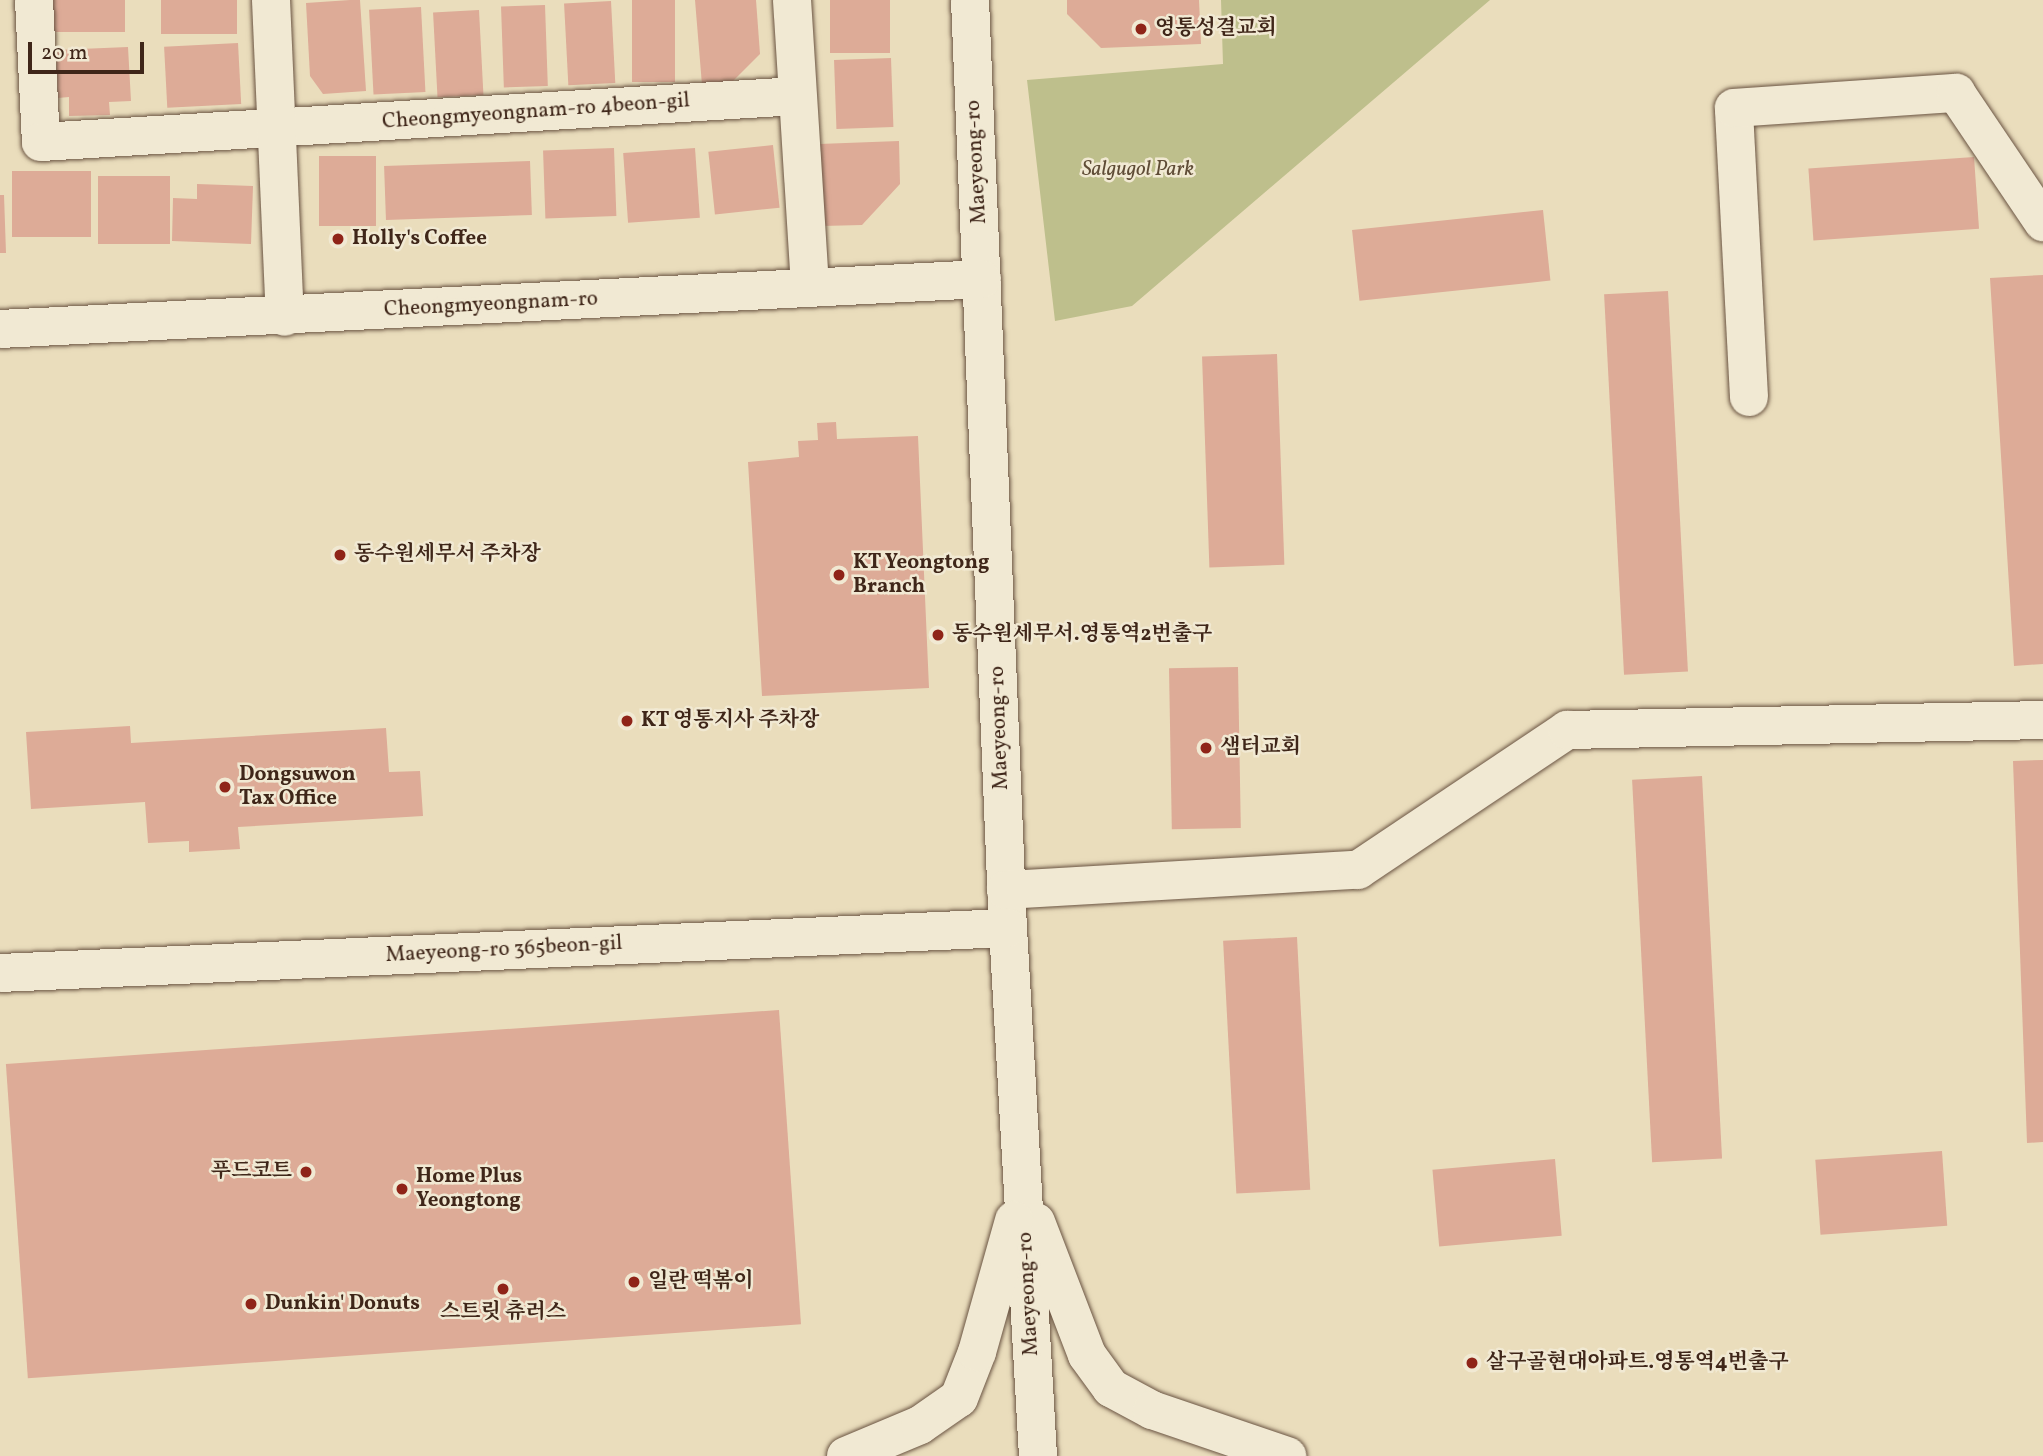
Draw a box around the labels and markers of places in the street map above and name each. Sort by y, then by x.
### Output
place label: 영통성결교회 [1155,16,1277,42]
marker: 영통성결교회 [1133,21,1149,37]
place label: Holly's Coffee [352,226,487,252]
marker: Holly's Coffee [330,231,346,247]
place label: 동수원세무서 주차장 [354,542,541,568]
marker: 동수원세무서 주차장 [332,547,348,563]
place label: KT Yeongtong Branch [853,550,990,600]
marker: KT Yeongtong Branch [831,567,847,583]
place label: 동수원세무서.영통역2번출구 [952,622,1212,648]
marker: 동수원세무서.영통역2번출구 [930,627,946,643]
place label: KT 영통지사 주차장 [641,708,820,734]
marker: KT 영통지사 주차장 [619,713,635,729]
place label: 샘터교회 [1220,735,1301,761]
marker: 샘터교회 [1198,740,1214,756]
place label: Dongsuwon Tax Office [239,762,356,812]
marker: Dongsuwon Tax Office [217,779,233,795]
place label: 푸드코트 [211,1159,292,1185]
marker: 푸드코트 [298,1164,314,1180]
place label: Home Plus Yeongtong [416,1164,522,1214]
marker: Home Plus Yeongtong [394,1181,410,1197]
place label: 일란 떡볶이 [648,1269,754,1295]
marker: 일란 떡볶이 [626,1274,642,1290]
marker: 스트릿 츄러스 [495,1281,511,1297]
place label: Dunkin' Donuts [265,1291,420,1317]
marker: Dunkin' Donuts [243,1296,259,1312]
place label: 스트릿 츄러스 [440,1300,566,1326]
place label: 살구골현대아파트.영통역4번출구 [1486,1350,1789,1376]
marker: 살구골현대아파트.영통역4번출구 [1464,1355,1480,1371]

